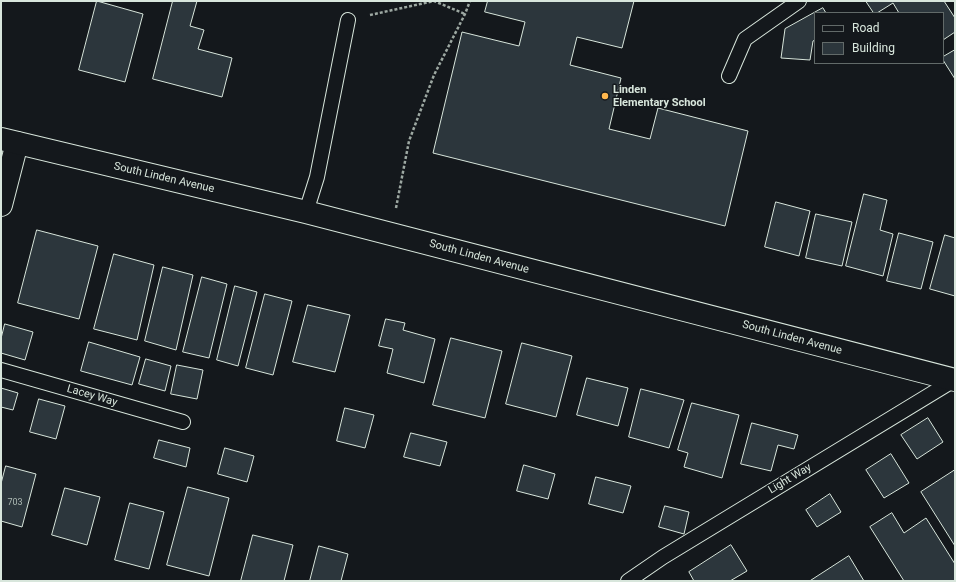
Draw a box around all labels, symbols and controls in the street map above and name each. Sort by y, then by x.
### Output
legend [814,12,944,64]
text: Road [852,21,880,35]
text: Building [852,41,895,55]
place label: Linden Elementary School [613,83,706,109]
marker: Linden Elementary School [600,91,610,101]
street label: South Linden Avenue [112,160,216,196]
street label: South Linden Avenue [428,237,530,277]
street label: South Linden Avenue [741,318,843,358]
street label: Lacey Way [65,382,119,410]
street label: Light Way [766,461,814,497]
house number: 703 [7,498,23,508]

